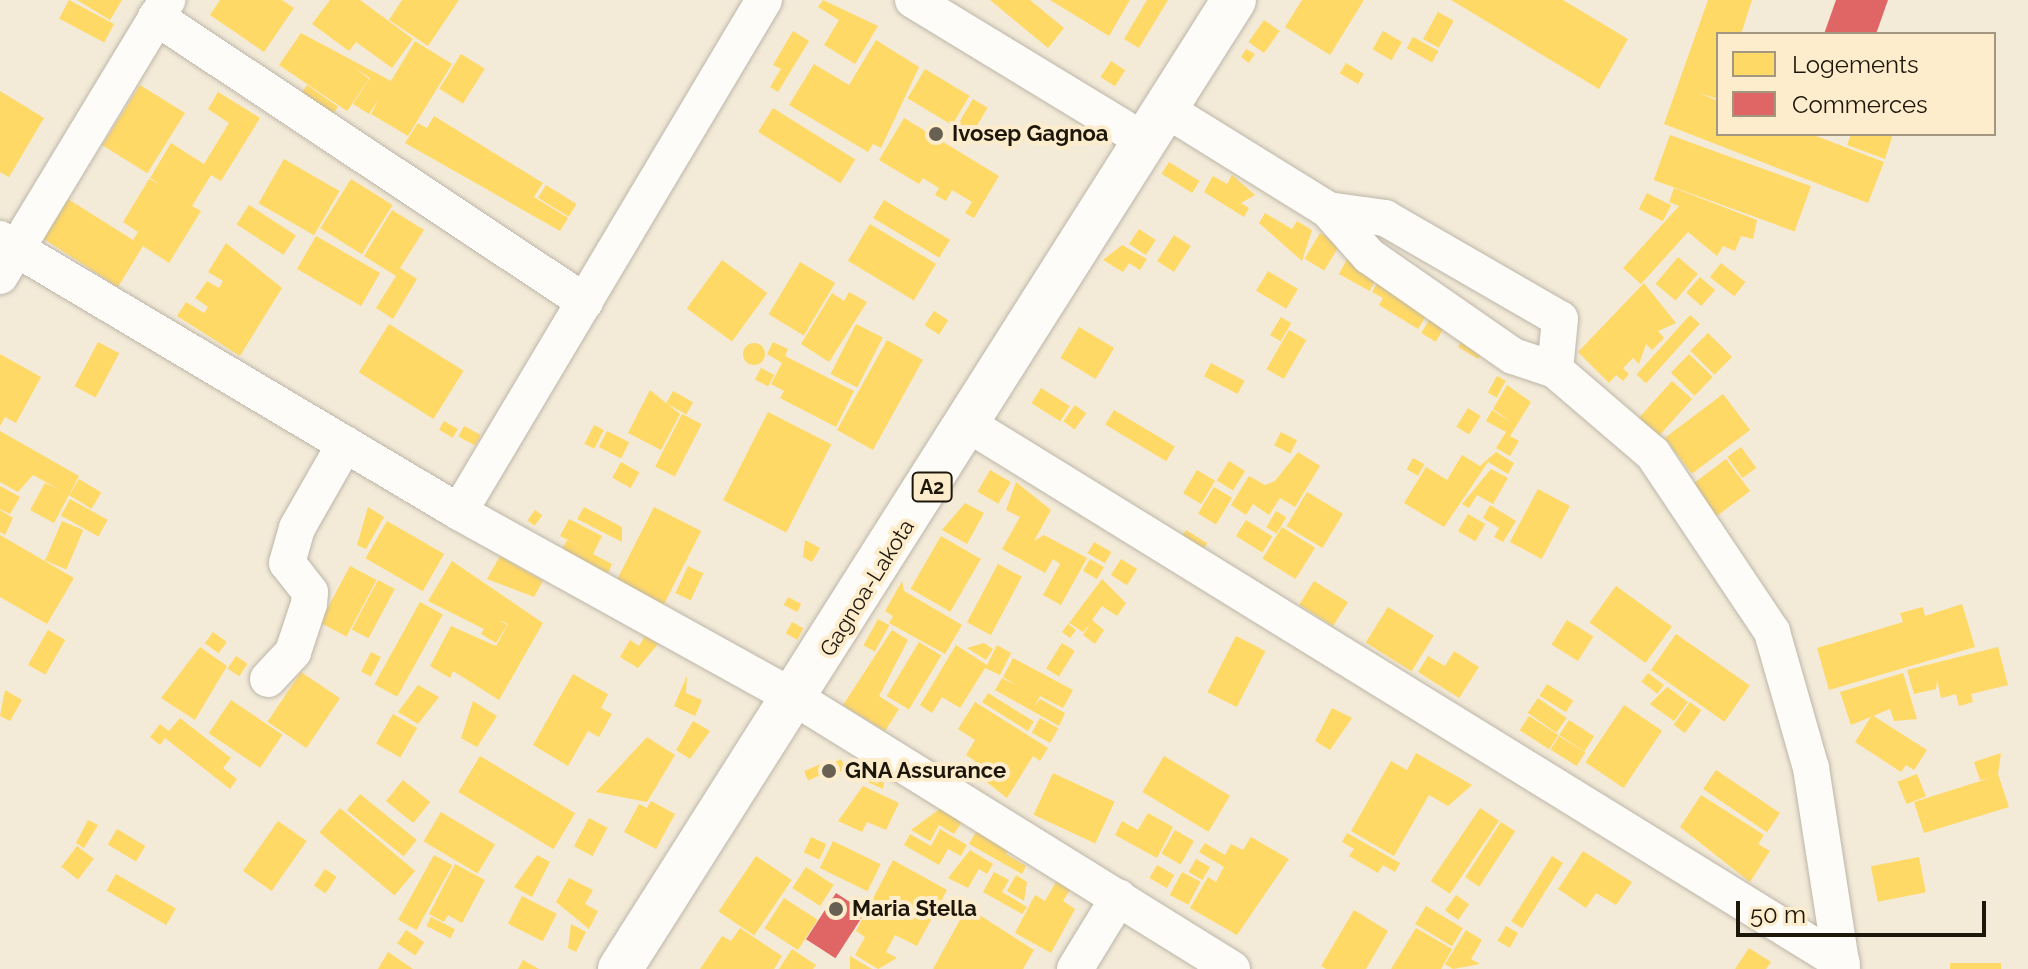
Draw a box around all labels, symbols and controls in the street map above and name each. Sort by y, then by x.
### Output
legend [1716,32,1996,136]
text: Logements [1792,50,1919,79]
text: Commerces [1792,90,1928,119]
place label: Ivosep Gagnoa [952,121,1108,147]
marker: Ivosep Gagnoa [927,125,945,143]
road number: A2 [910,471,954,503]
street label: Gagnoa-Lakota [814,515,920,661]
place label: GNA Assurance [845,758,1008,784]
marker: GNA Assurance [820,762,838,780]
scale bar [1740,885,1990,935]
place label: Maria Stella [852,896,977,922]
marker: Maria Stella [827,900,845,918]
text: 50 m [1750,900,1806,929]

